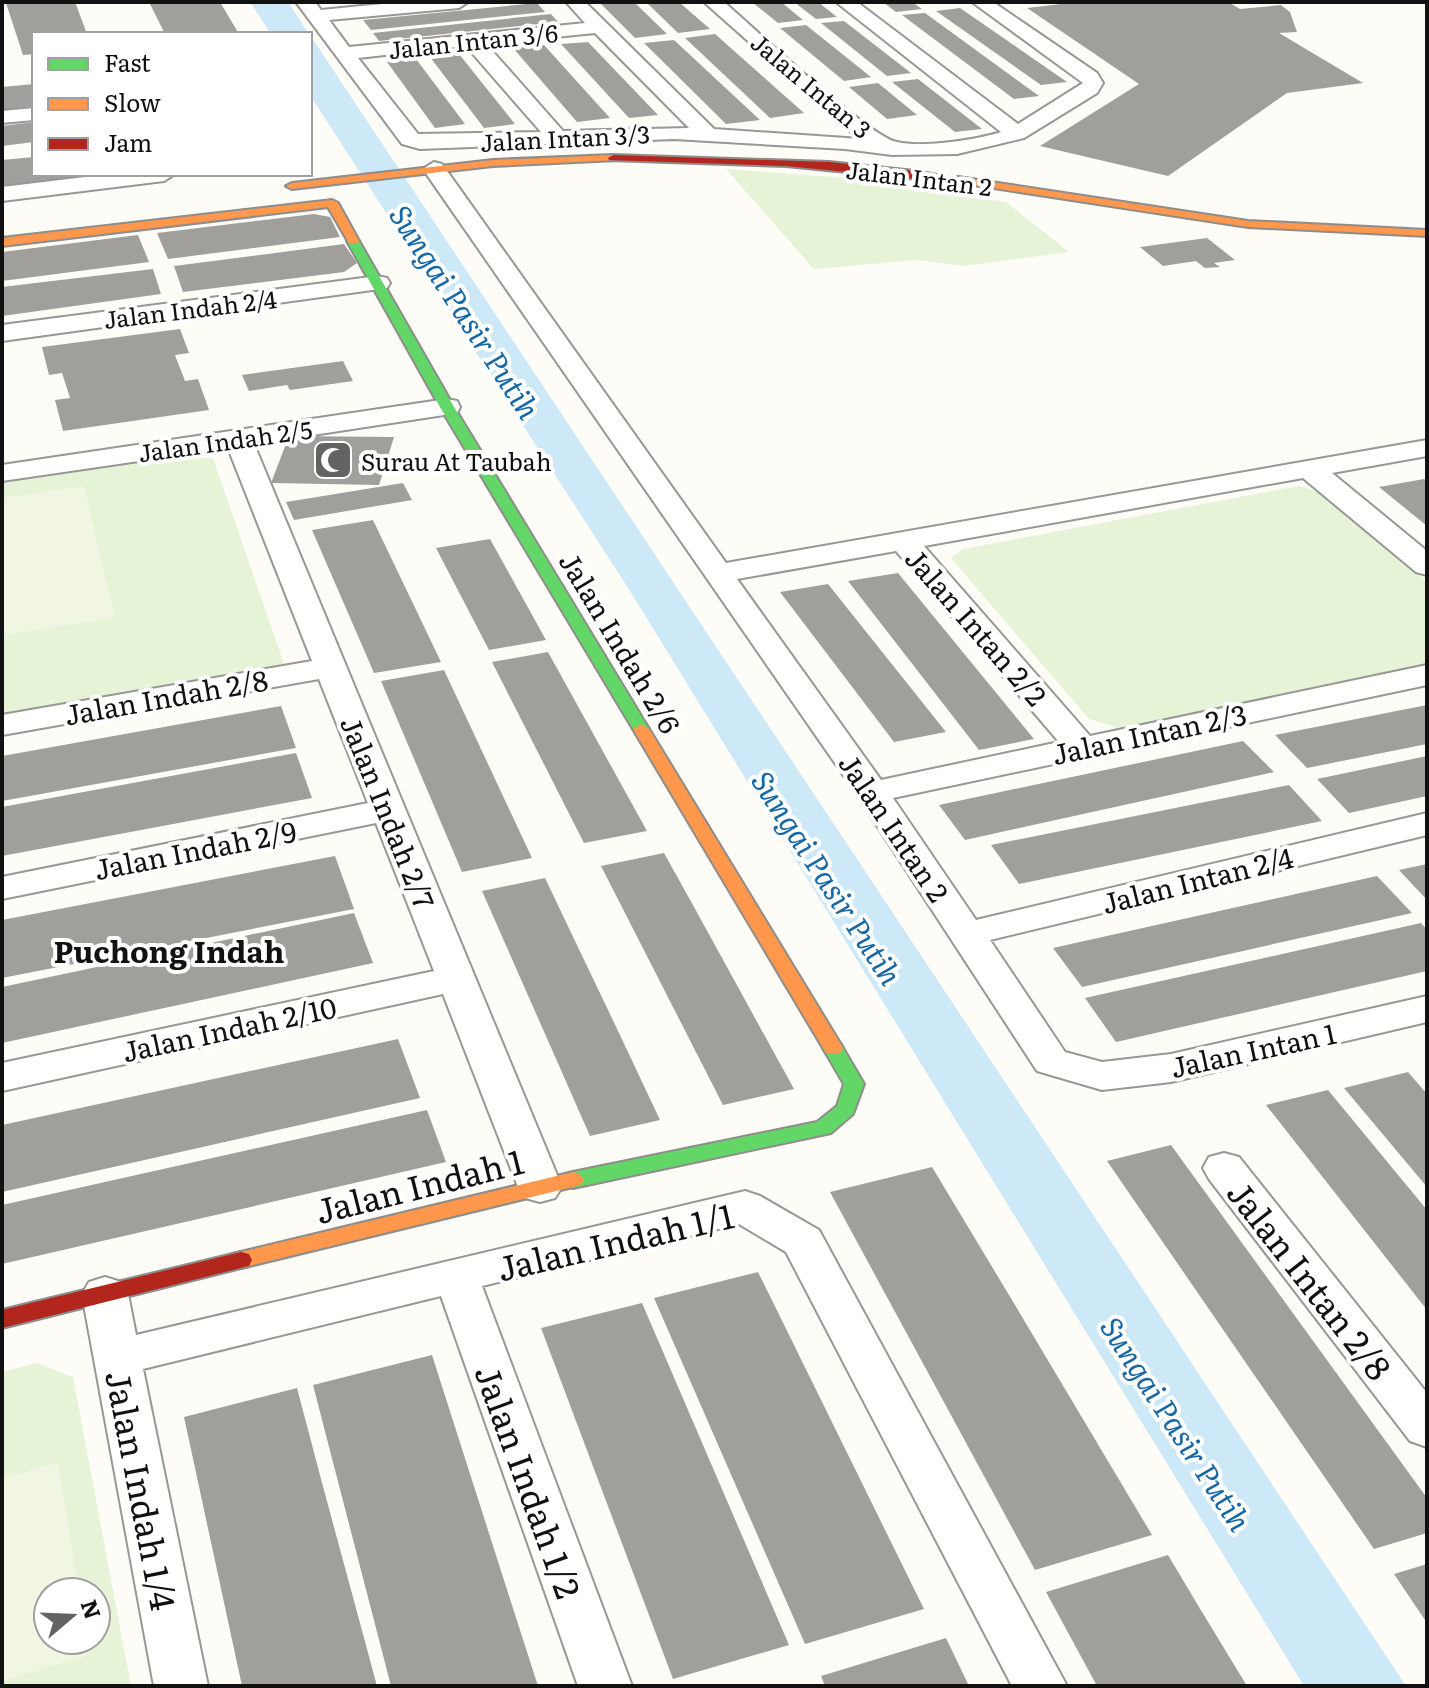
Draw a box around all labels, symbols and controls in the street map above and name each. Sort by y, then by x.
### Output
street label: Jalan Intan 3/6 [386,14,560,66]
street label: Jalan Intan 3 [744,24,880,146]
legend [32,32,312,176]
text: Fast [104,44,151,79]
text: Slow [104,84,161,119]
street label: Jalan Intan 3/3 [479,115,651,159]
text: Jam [104,124,152,159]
street label: Jalan Intan 2 [844,151,994,203]
water label: Sungai Pasir Putih [380,195,552,427]
street label: Jalan Indah 2/4 [102,280,278,336]
street label: Jalan Indah 2/5 [136,410,314,470]
mosque icon: Surau At Taubah [312,439,354,481]
place label: Surau At Taubah [361,443,552,478]
street label: Jalan Intan 2/2 [896,538,1058,714]
street label: Jalan Indah 2/6 [550,543,692,741]
street label: Jalan Indah 2/8 [61,657,271,735]
street label: Jalan Intan 2/3 [1048,692,1250,774]
street label: Jalan Indah 2/7 [331,709,447,915]
street label: Jalan Intan 2 [830,744,960,910]
water label: Sungai Pasir Putih [742,761,914,993]
street label: Jalan Indah 2/9 [90,809,300,889]
street label: Jalan Intan 2/4 [1097,835,1297,923]
district label: Puchong Indah [54,928,284,972]
street label: Jalan Indah 2/10 [118,985,340,1071]
street label: Jalan Intan 1 [1166,1011,1340,1087]
street label: Jalan Indah 1 [310,1134,528,1234]
street label: Jalan Intan 2/8 [1217,1169,1405,1389]
street label: Jalan Indah 1/1 [492,1188,738,1292]
water label: Sungai Pasir Putih [1091,1307,1263,1539]
street label: Jalan Indah 1/2 [465,1357,595,1605]
street label: Jalan Indah 1/4 [95,1366,191,1614]
north arrow [32,1576,112,1656]
text: N [74,1595,111,1623]

